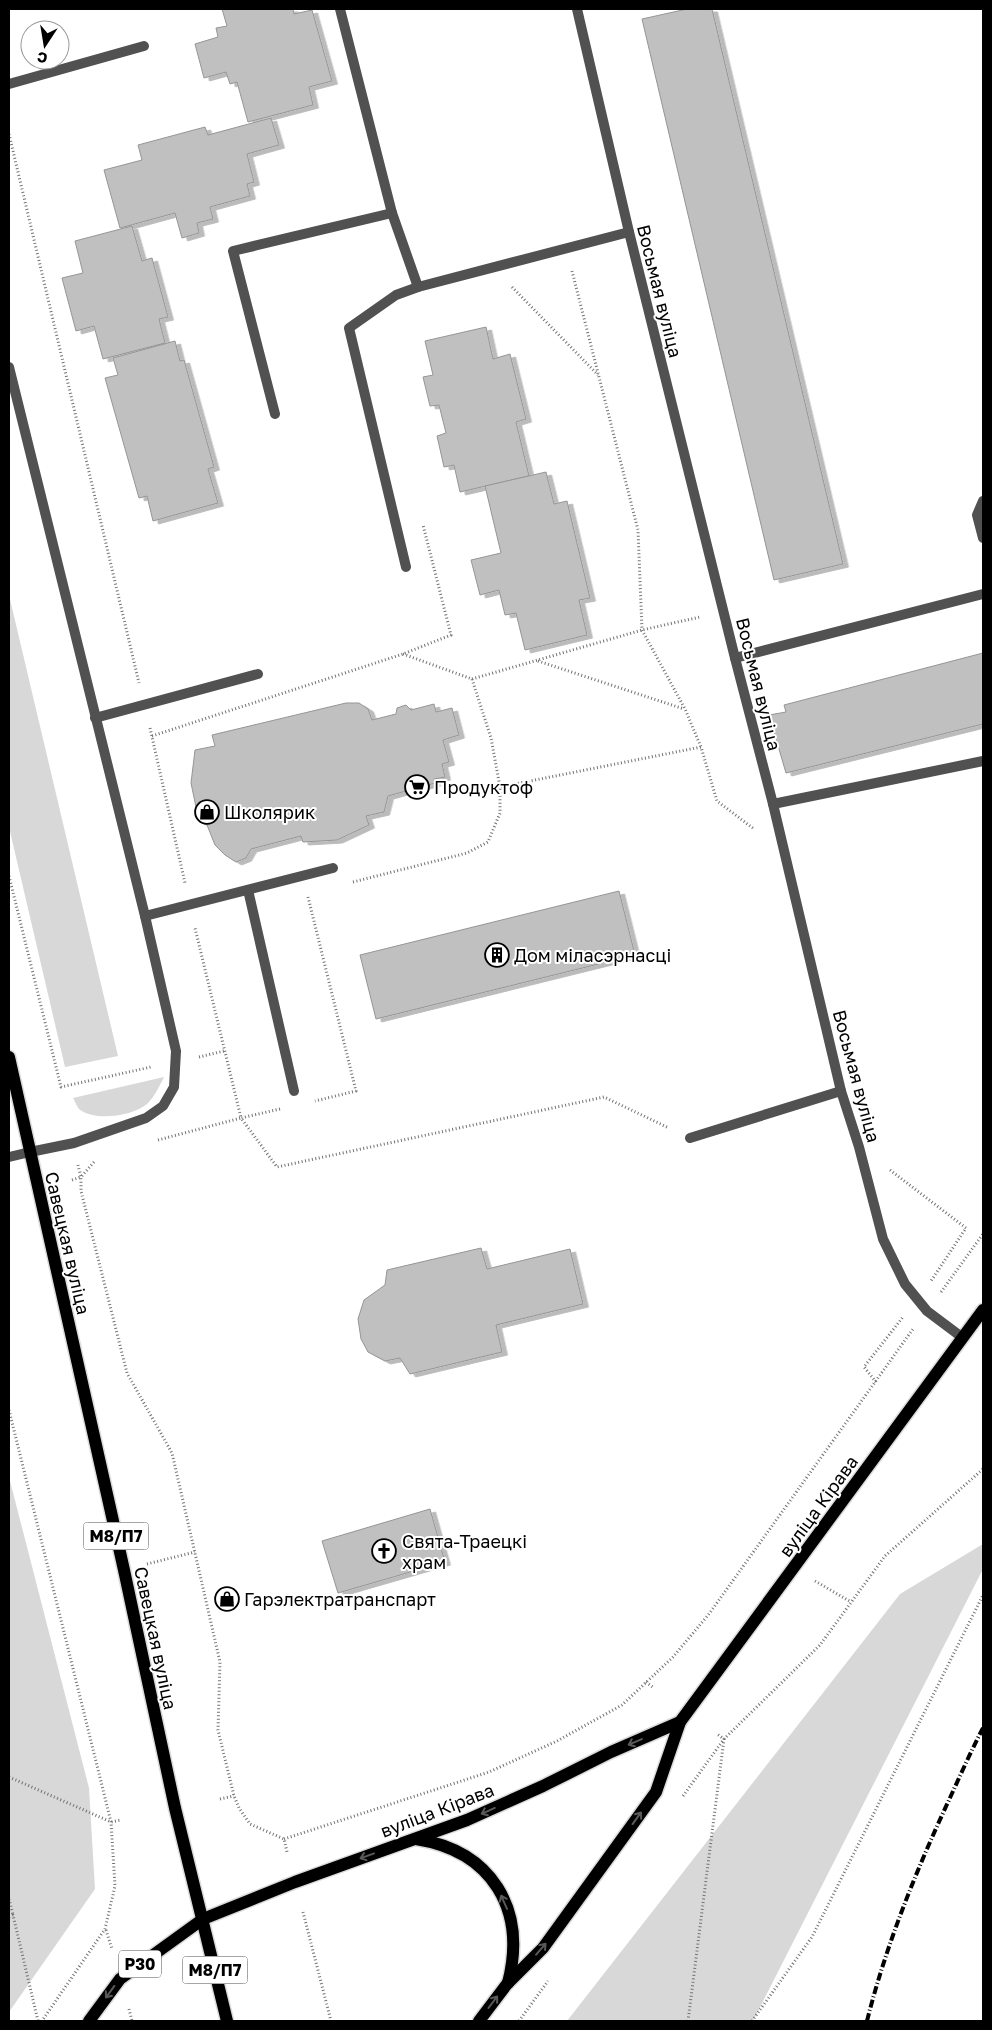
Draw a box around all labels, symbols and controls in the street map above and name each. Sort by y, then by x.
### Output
north arrow [20,20,70,70]
text: С [36,49,49,68]
street label: Восьмая вуліца [633,222,687,360]
street label: Восьмая вуліца [732,615,786,753]
supermarket icon: Продуктоф [404,774,430,800]
place label: Продуктоф [434,776,533,798]
shop icon: Школярик [194,799,220,825]
place label: Школярик [224,801,315,823]
building icon: Дом міласэрнасці [484,942,510,968]
place label: Дом міласэрнасці [514,944,671,966]
street label: Восьмая вуліца [829,1007,885,1145]
street label: Савецкая вуліца [41,1170,95,1316]
street label: вуліца Кірава [774,1451,862,1561]
road number: М8/П7 [84,1522,148,1550]
place label: Свята-Траецкі храм [402,1530,527,1573]
church icon: Свята-Траецкі храм [371,1538,397,1564]
street label: Савецкая вуліца [130,1564,182,1712]
shop icon: Гарэлектратранспарт [214,1586,240,1612]
place label: Гарэлектратранспарт [244,1588,436,1610]
one-way arrow [628,1737,643,1747]
street label: вуліца Кірава [377,1778,497,1842]
one-way arrow [481,1806,496,1816]
one-way arrow [632,1811,642,1825]
one-way arrow [360,1852,376,1861]
one-way arrow [499,1895,509,1910]
one-way arrow [536,1942,547,1955]
road number: Р30 [119,1950,161,1978]
road number: М8/П7 [182,1956,248,1984]
one-way arrow [105,1985,115,1999]
one-way arrow [488,1995,498,2009]

